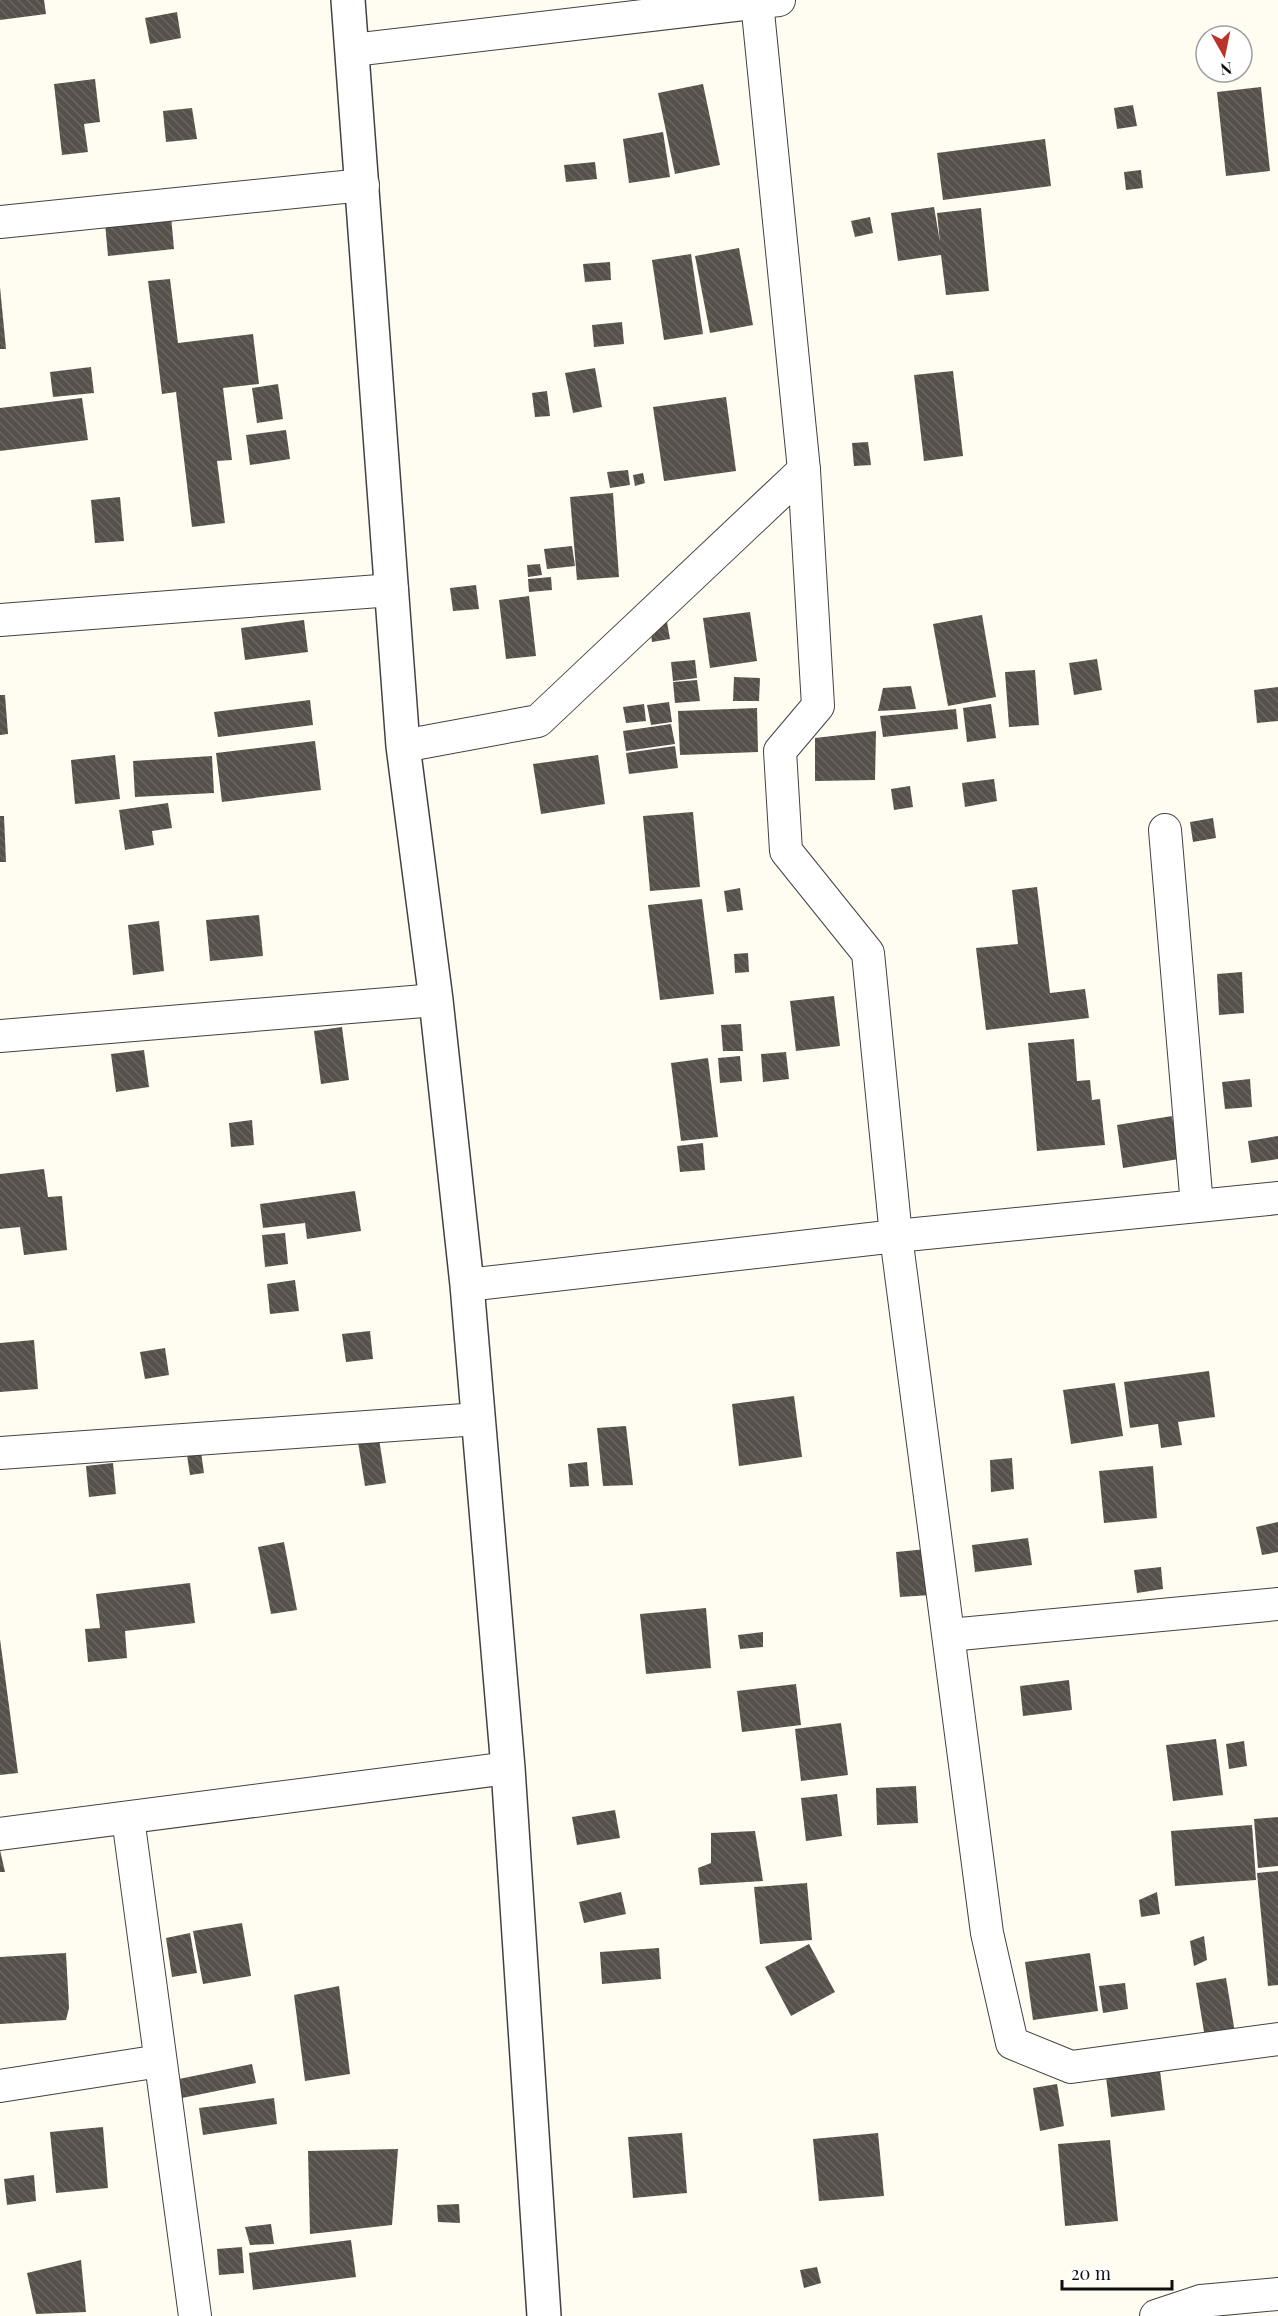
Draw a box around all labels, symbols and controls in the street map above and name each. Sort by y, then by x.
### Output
north arrow [1194,24,1254,84]
text: N [1219,58,1234,81]
scale bar [1062,2253,1172,2291]
text: 20 m [1071,2261,1111,2285]

